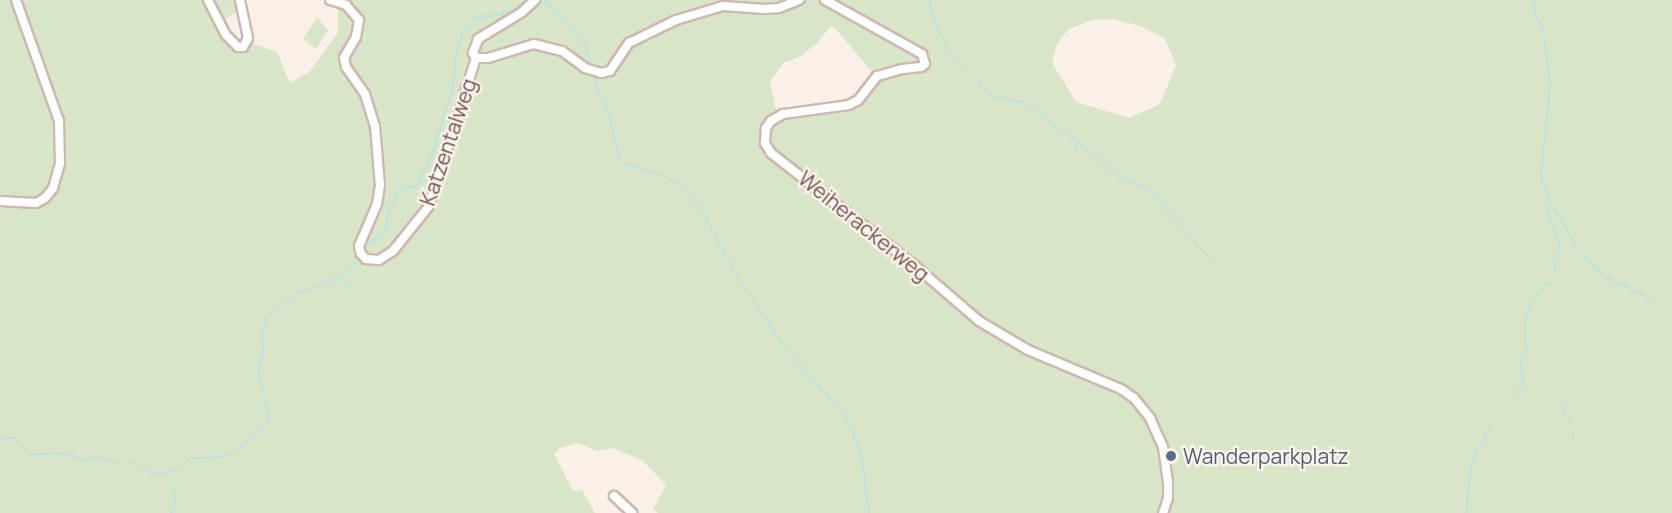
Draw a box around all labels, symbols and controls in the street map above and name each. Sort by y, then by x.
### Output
street label: Katzentalweg [414,75,482,209]
street label: Weiherackerweg [793,165,935,287]
place label: Wanderparkplatz [1183,443,1349,469]
marker: Wanderparkplatz [1164,449,1178,463]

